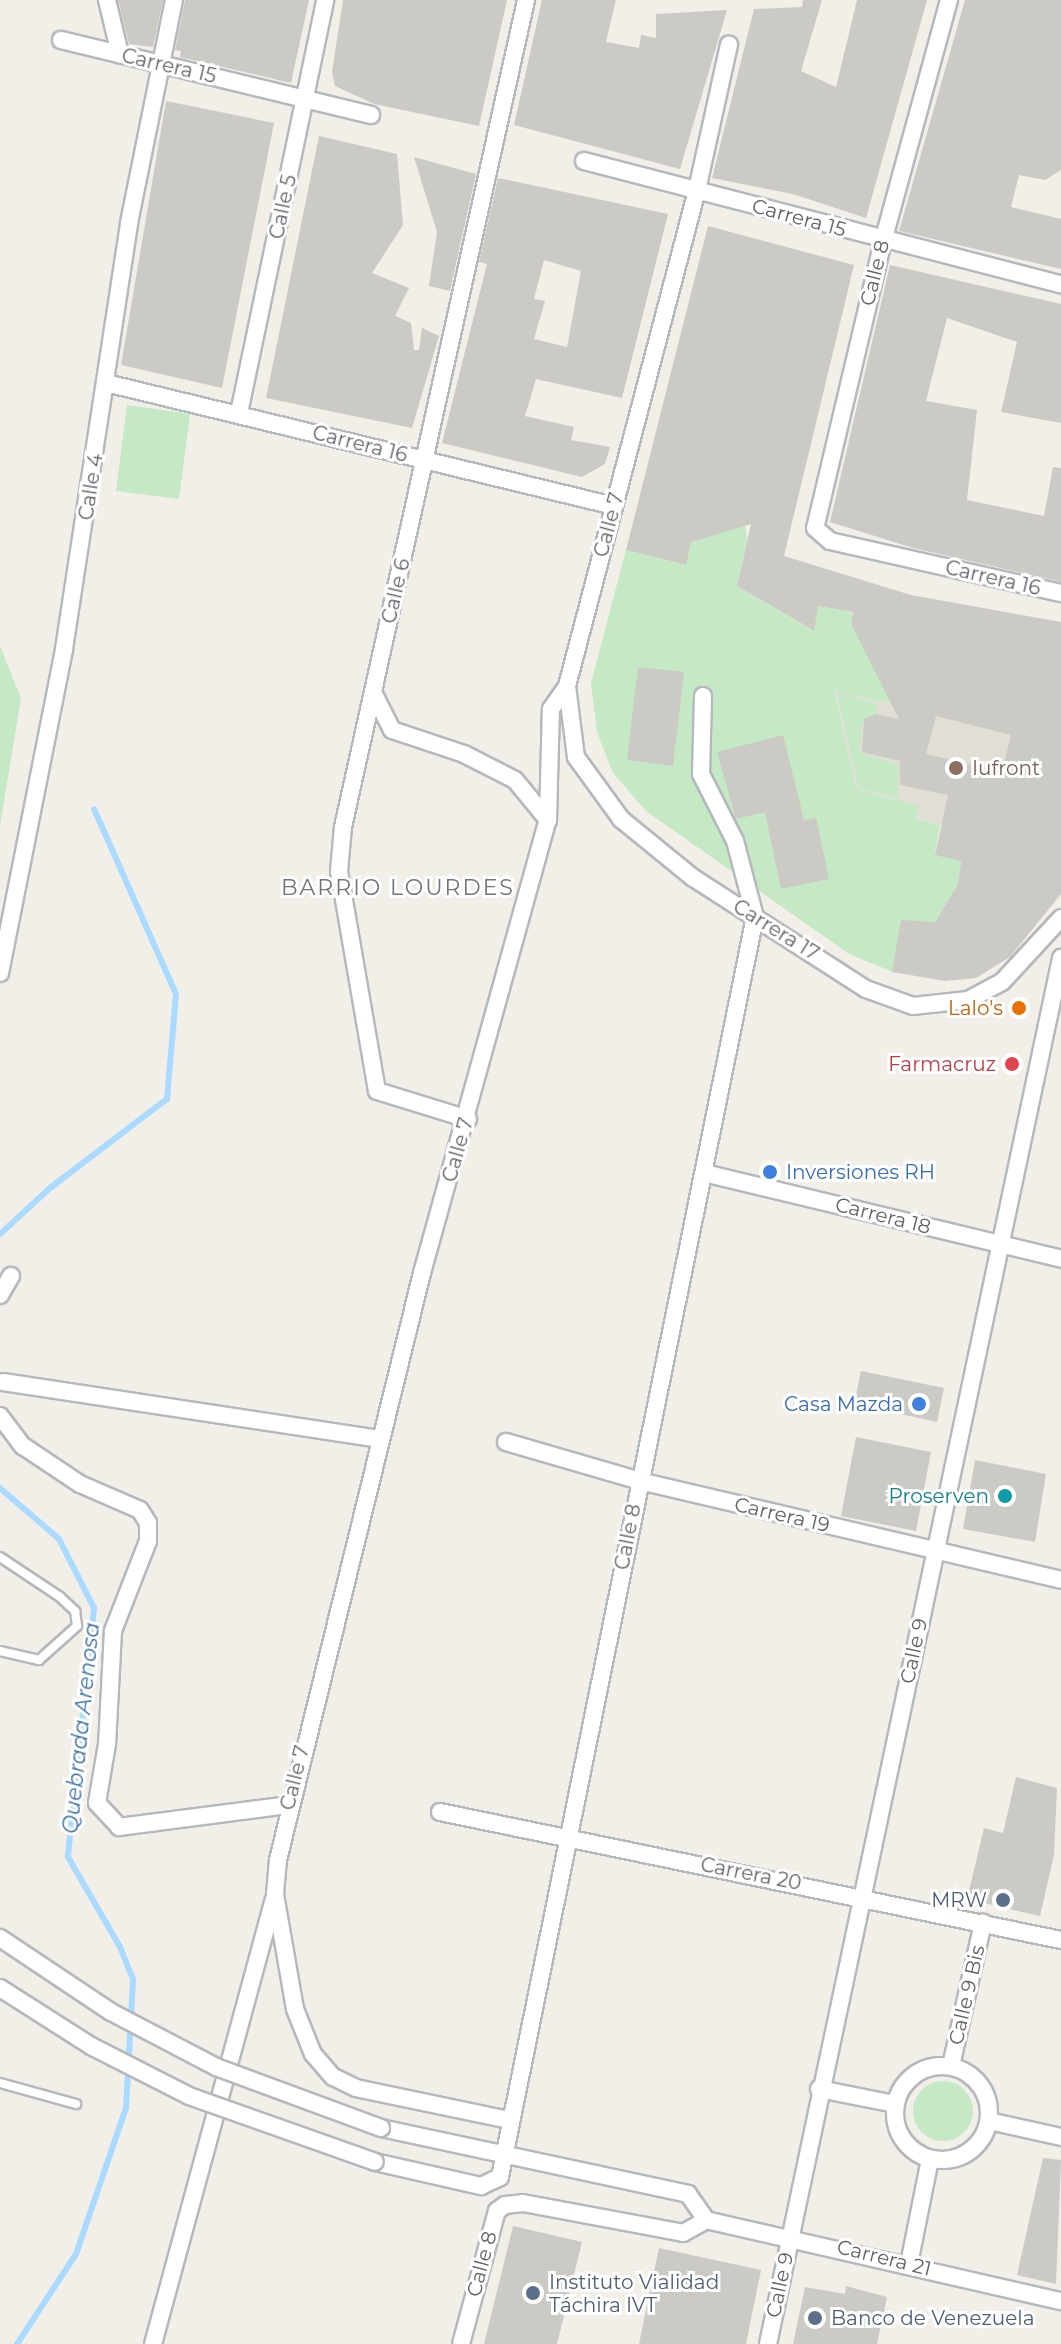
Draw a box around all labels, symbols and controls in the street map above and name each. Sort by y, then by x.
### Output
street label: Carrera 15 [119,43,219,89]
street label: Calle 5 [264,173,302,241]
street label: Carrera 15 [749,194,849,242]
street label: Calle 8 [855,238,895,308]
street label: Carrera 16 [310,421,410,467]
street label: Calle 4 [74,452,108,522]
street label: Calle 7 [589,490,629,560]
street label: Carrera 16 [943,555,1043,601]
street label: Calle 6 [377,556,415,626]
place label: Iufront [972,756,1040,780]
marker: Iufront [947,759,965,777]
district label: BARRIO LOURDES [281,875,515,901]
street label: Carrera 17 [729,894,823,966]
place label: Lalo's [948,996,1003,1020]
marker: Lalo's [1010,999,1028,1017]
place label: Farmacruz [888,1052,996,1076]
marker: Farmacruz [1003,1055,1021,1073]
street label: Calle 7 [437,1115,479,1185]
place label: Inversiones RH [786,1160,935,1184]
marker: Inversiones RH [761,1163,779,1181]
street label: Carrera 18 [833,1193,933,1239]
place label: Casa Mazda [784,1392,903,1416]
marker: Casa Mazda [910,1395,928,1413]
place label: Proserven [888,1484,989,1508]
marker: Proserven [996,1487,1014,1505]
street label: Carrera 19 [732,1492,832,1538]
street label: Calle 8 [610,1502,646,1572]
street label: Calle 9 [895,1616,933,1686]
water label: Quebrada Arenosa [57,1621,105,1835]
street label: Calle 7 [275,1743,315,1813]
street label: Carrera 20 [698,1852,804,1896]
place label: MRW [931,1888,987,1912]
marker: MRW [994,1891,1012,1909]
street label: Calle 9 Bis [944,1943,990,2047]
street label: Calle 8 [462,2229,502,2299]
street label: Carrera 21 [834,2235,934,2281]
street label: Calle 9 [761,2250,799,2320]
place label: Instituto Vialidad Táchira IVT [549,2270,719,2317]
marker: Instituto Vialidad Táchira IVT [524,2284,542,2302]
place label: Banco de Venezuela [831,2306,1035,2330]
marker: Banco de Venezuela [806,2309,824,2327]

